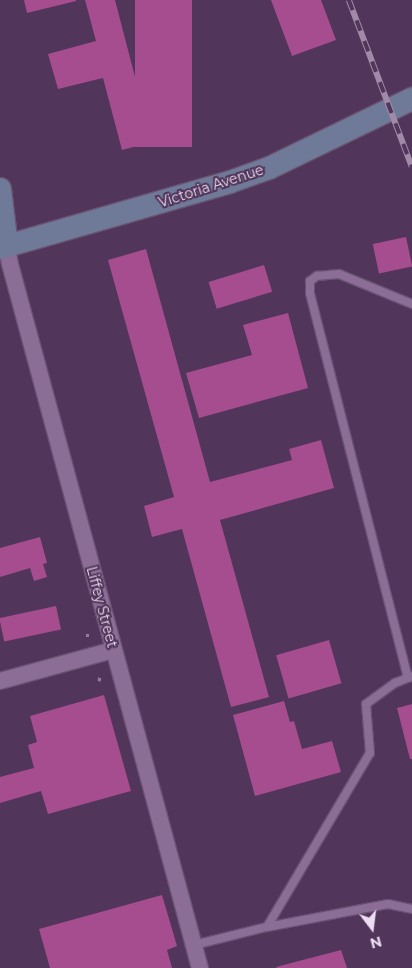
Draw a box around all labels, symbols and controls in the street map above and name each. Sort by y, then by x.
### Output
street label: Victoria Avenue [156,161,266,211]
street label: Liffey Street [83,565,121,649]
north arrow [347,903,397,953]
text: N [368,932,384,953]

